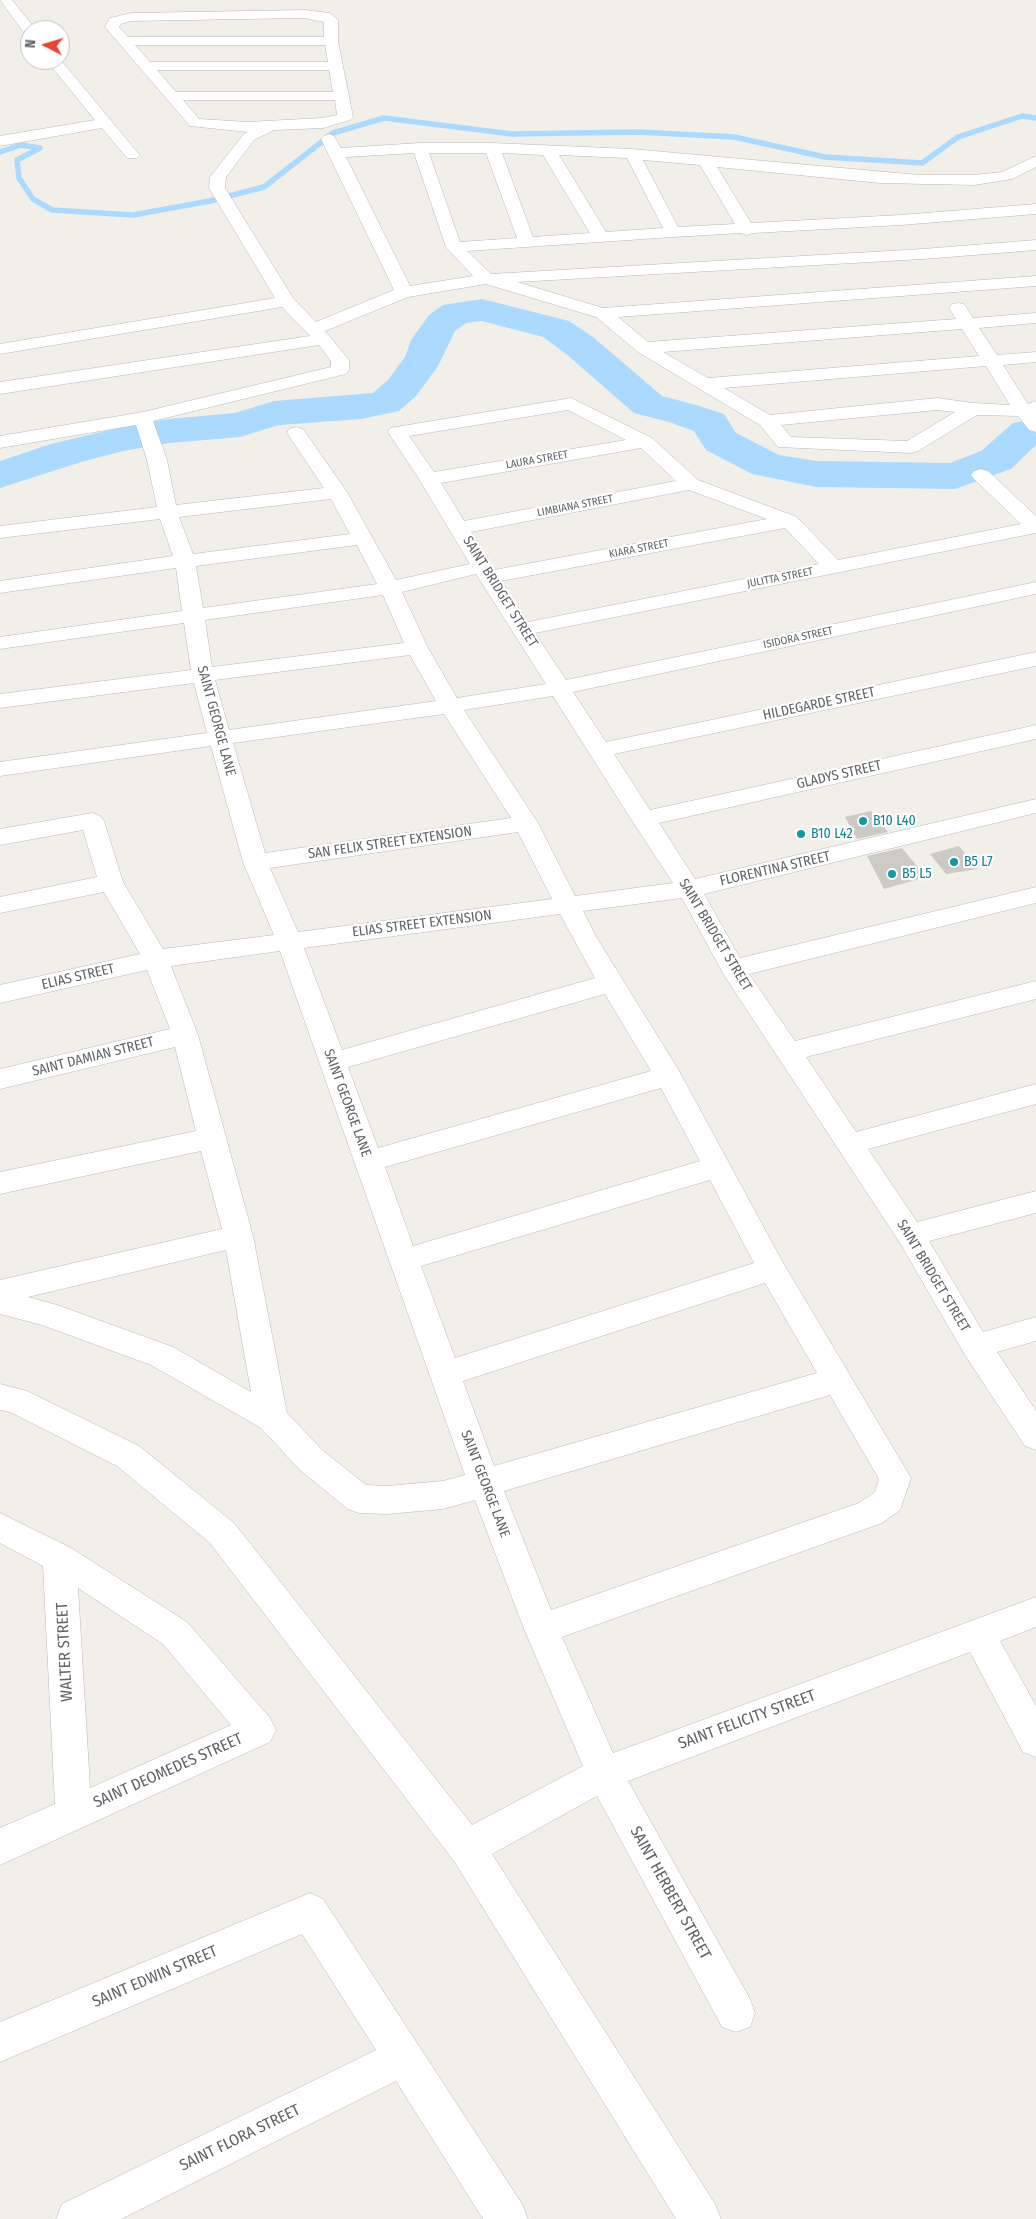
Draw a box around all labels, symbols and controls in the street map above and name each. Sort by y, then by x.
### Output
north arrow [20,20,70,70]
text: N [22,39,39,49]
street label: LAURA STREET [505,448,569,472]
street label: LIMBIANA STREET [536,492,614,520]
street label: SAINT BRIDGET STREET [459,533,541,651]
street label: KIARA STREET [608,537,670,561]
street label: JULITTA STREET [746,565,814,591]
street label: ISIDORA STREET [762,624,834,652]
street label: SAINT GEORGE LANE [193,664,239,778]
street label: HILDEGARDE STREET [761,684,877,724]
street label: GLADYS STREET [795,757,883,793]
place label: B10 L40 [873,813,916,829]
marker: B10 L40 [857,815,869,827]
street label: SAN FELIX STREET EXTENSION [307,823,473,863]
place label: B10 L42 [811,826,853,842]
marker: B10 L42 [795,828,807,840]
street label: FLORENTINA STREET [718,848,832,890]
place label: B5 L7 [964,854,993,870]
marker: B5 L7 [948,856,960,868]
place label: B5 L5 [902,866,932,882]
marker: B5 L5 [886,868,898,880]
street label: SAINT BRIDGET STREET [675,876,755,994]
street label: ELIAS STREET EXTENSION [351,907,493,941]
street label: ELIAS STREET [40,960,116,994]
street label: SAINT DAMIAN STREET [30,1034,156,1080]
street label: SAINT GEORGE LANE [320,1047,374,1159]
street label: SAINT BRIDGET STREET [893,1217,973,1335]
street label: SAINT GEORGE LANE [457,1428,513,1540]
street label: WALTER STREET [53,1602,77,1702]
street label: SAINT FELICITY STREET [676,1686,818,1754]
street label: SAINT DEOMEDES STREET [90,1729,246,1813]
street label: SAINT HERBERT STREET [625,1823,715,1963]
street label: SAINT EDWIN STREET [90,1942,220,2012]
street label: SAINT FLORA STREET [177,2100,303,2176]

